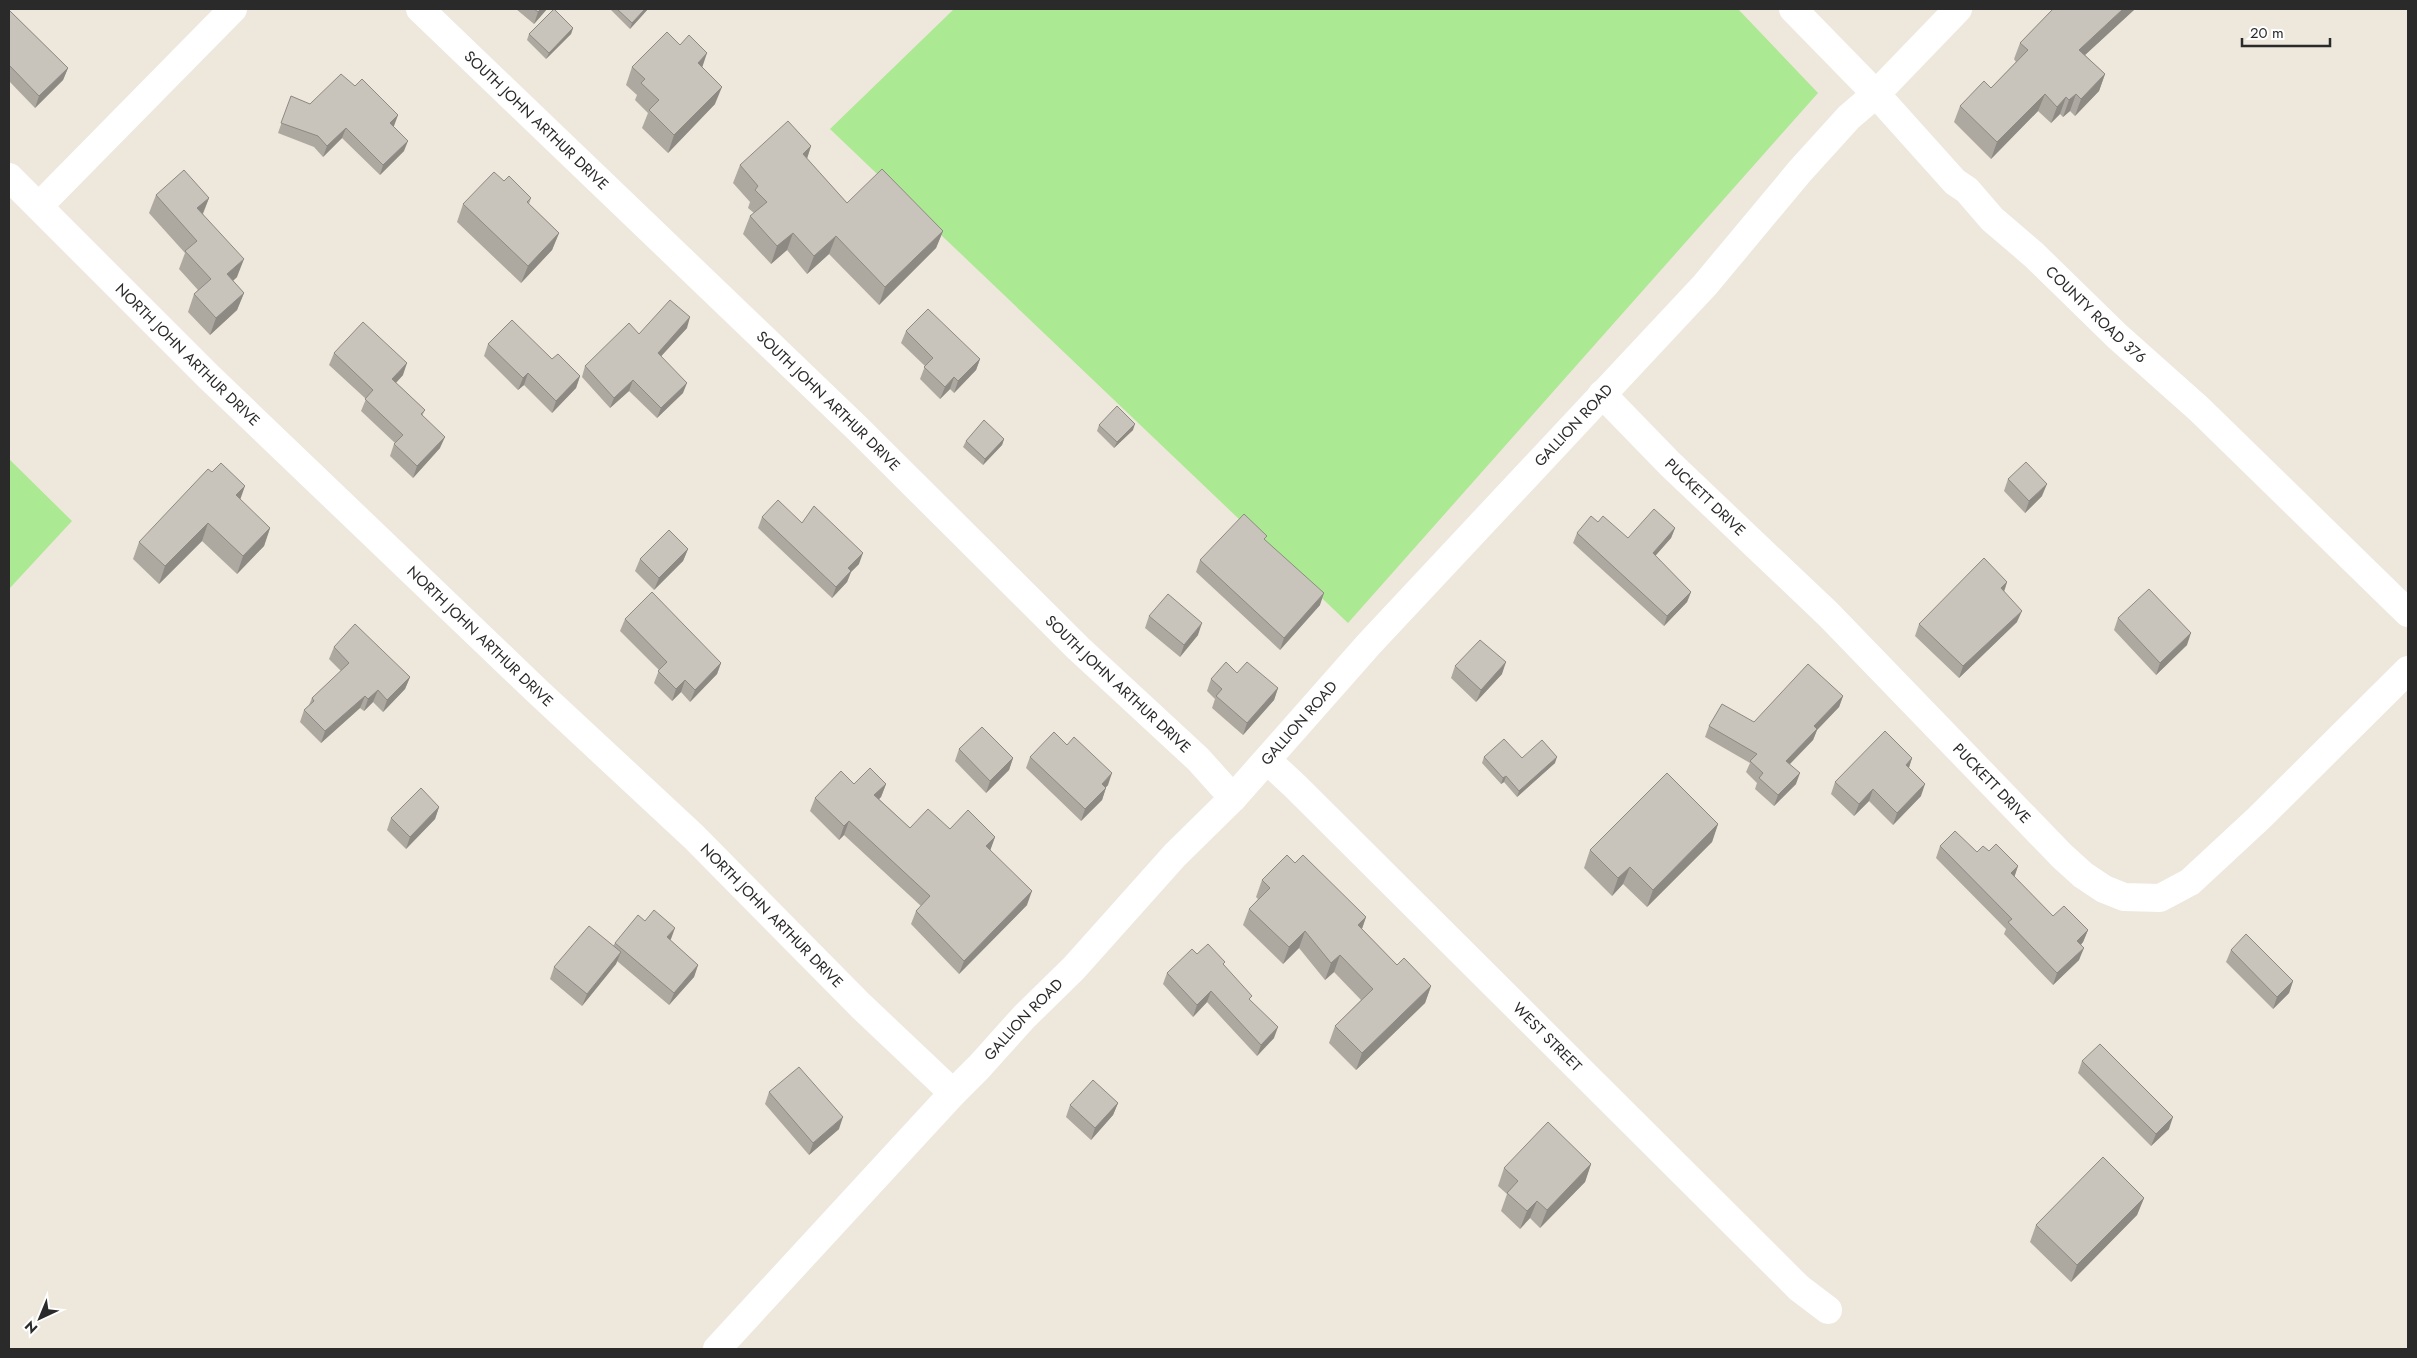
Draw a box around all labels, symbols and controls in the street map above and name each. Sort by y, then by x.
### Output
scale bar [2242,15,2330,47]
text: 20 m [2250,22,2284,44]
street label: SOUTH JOHN ARTHUR DRIVE [459,46,613,195]
street label: COUNTY ROAD 376 [2040,261,2151,368]
street label: NORTH JOHN ARTHUR DRIVE [110,278,265,431]
street label: SOUTH JOHN ARTHUR DRIVE [751,326,905,476]
street label: GALLION ROAD [1529,379,1618,472]
street label: PUCKETT DRIVE [1660,454,1750,541]
street label: NORTH JOHN ARTHUR DRIVE [402,561,558,712]
street label: SOUTH JOHN ARTHUR DRIVE [1040,610,1196,758]
street label: GALLION ROAD [1256,676,1343,770]
street label: PUCKETT DRIVE [1948,738,2036,828]
street label: NORTH JOHN ARTHUR DRIVE [695,839,848,993]
street label: GALLION ROAD [979,974,1068,1065]
street label: WEST STREET [1507,998,1587,1077]
north arrow [15,1293,65,1343]
text: N [20,1316,42,1338]

